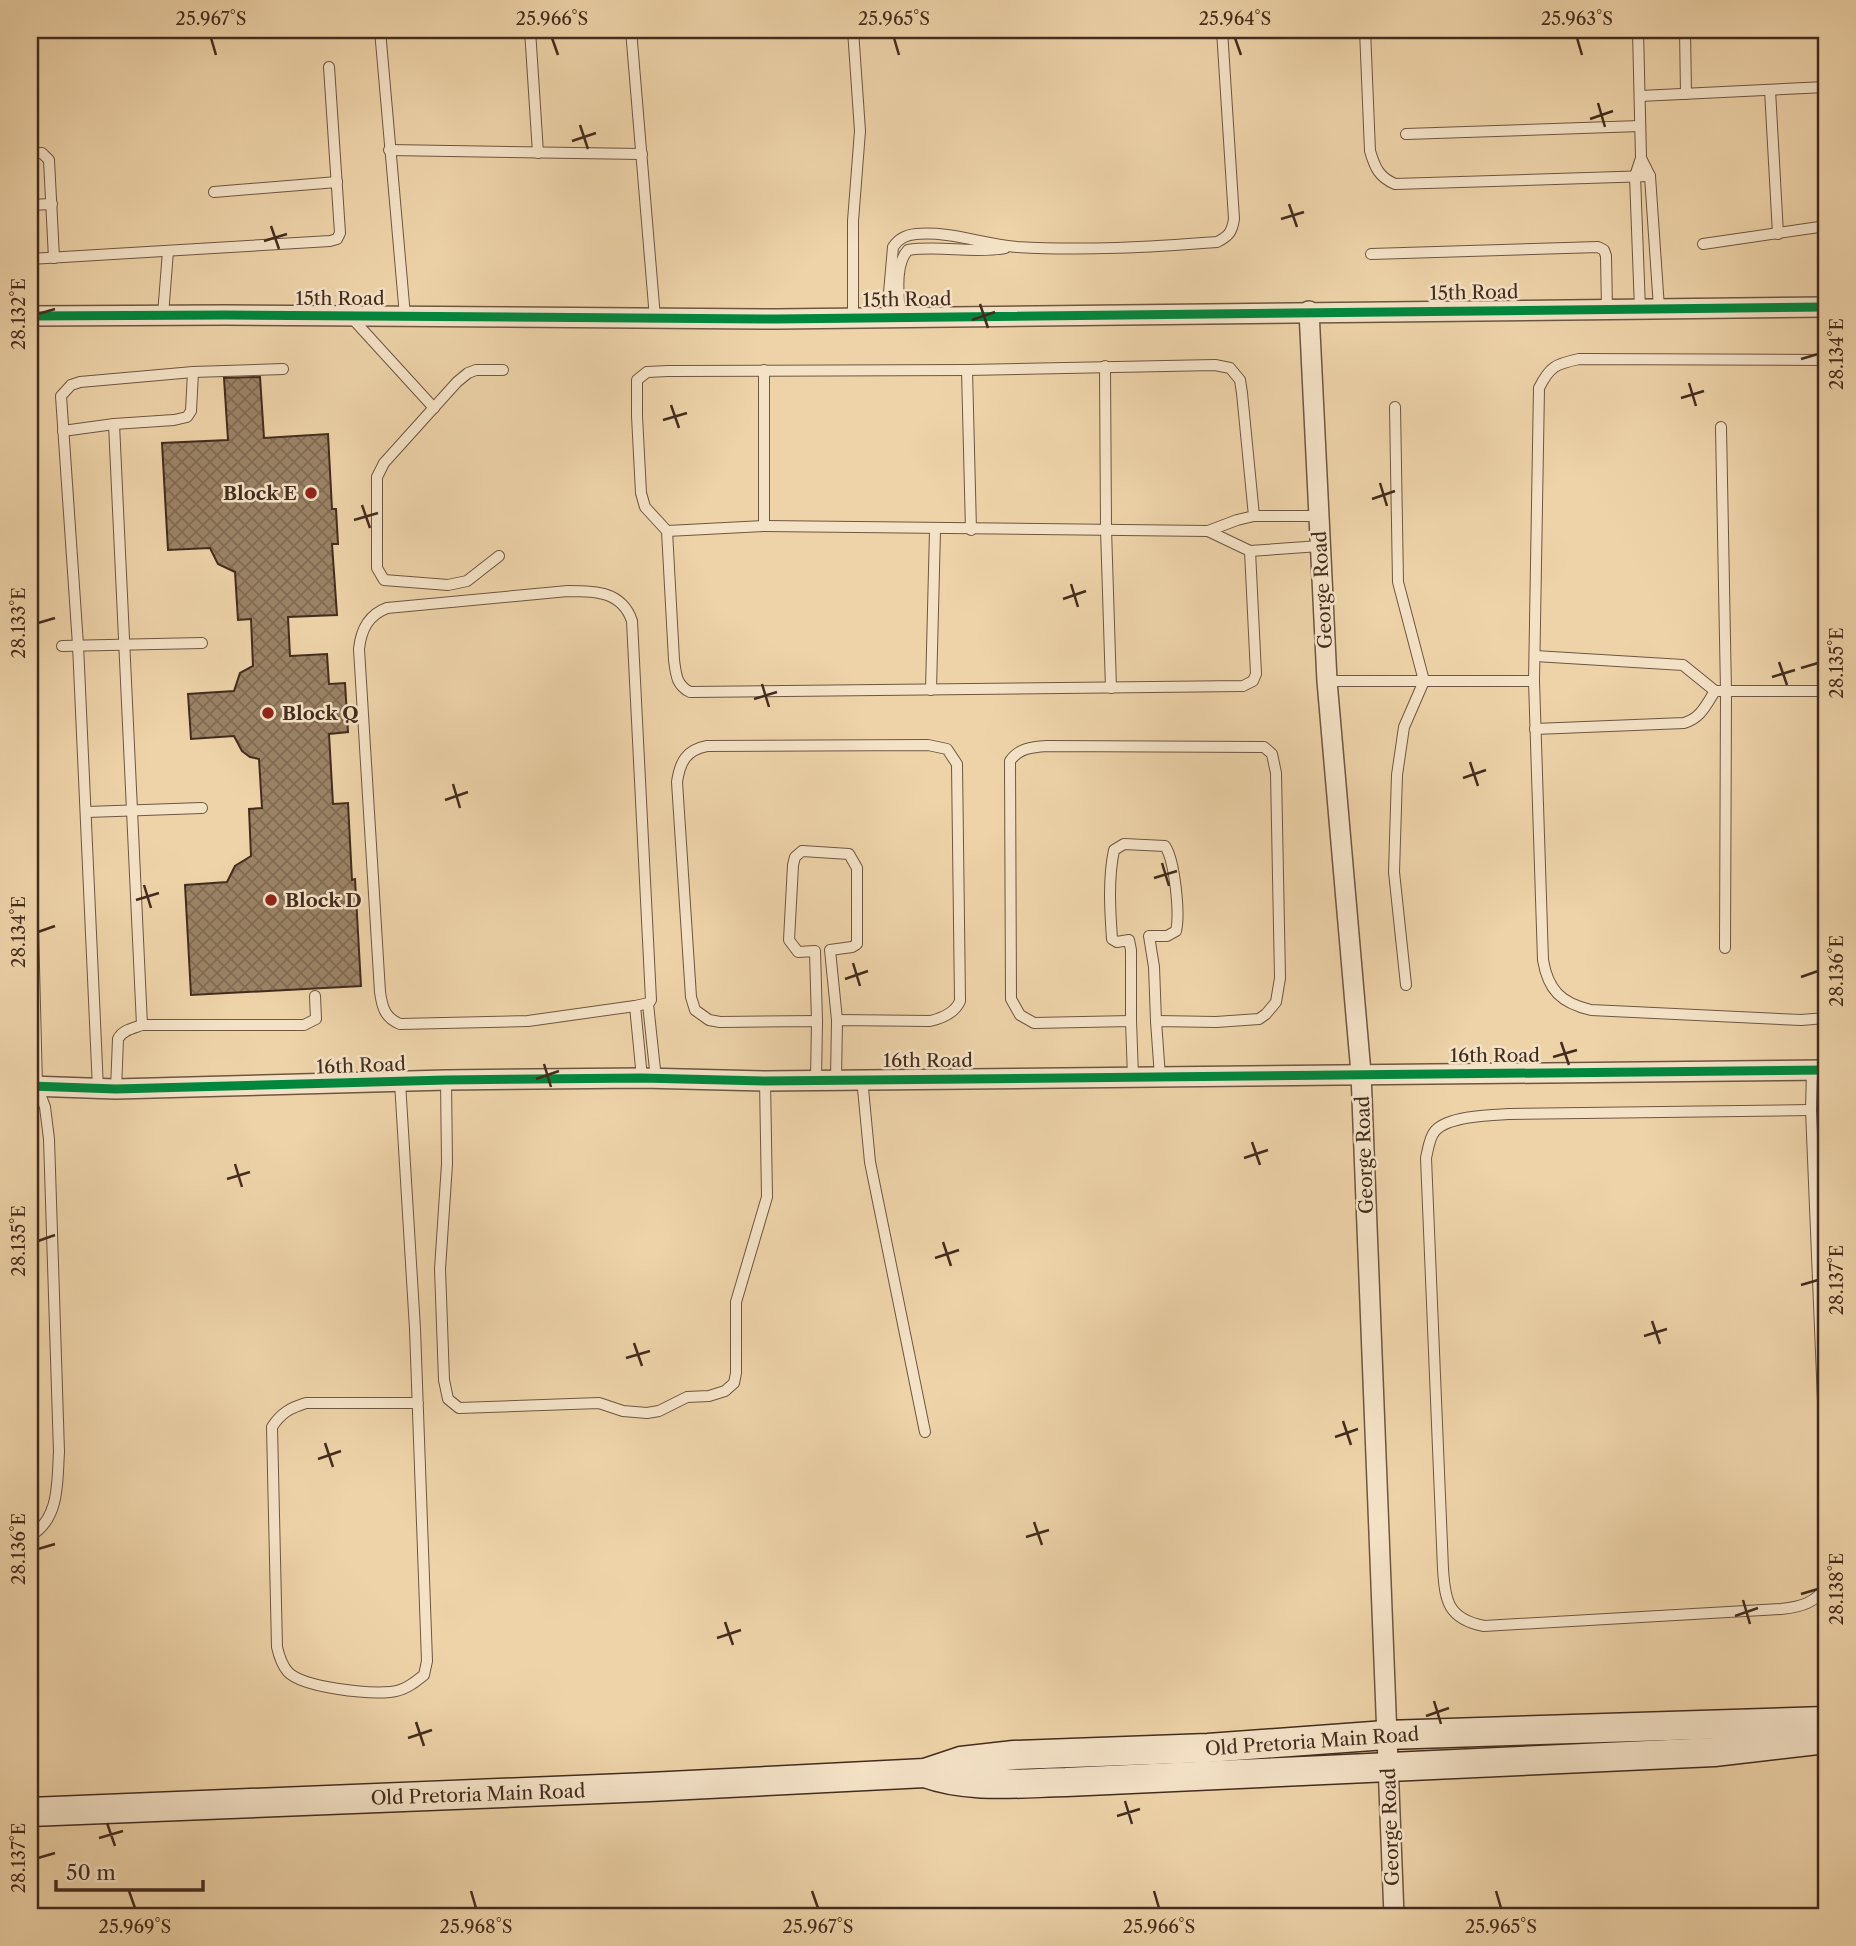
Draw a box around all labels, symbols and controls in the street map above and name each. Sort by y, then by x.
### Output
text: 25.967°S [176,8,246,30]
text: 25.966°S [516,8,588,30]
text: 25.965°S [858,8,930,30]
text: 25.964°S [1199,8,1271,30]
text: 25.963°S [1541,8,1613,30]
text: 28.132°E [8,278,30,350]
street label: 15th Road [1429,280,1519,305]
street label: 15th Road [296,287,385,310]
street label: 15th Road [862,287,952,312]
text: 28.134°E [1826,318,1848,390]
place label: Block E [223,482,297,505]
marker: Block E [303,485,319,501]
street label: George Road [1308,530,1337,650]
text: 28.133°E [8,587,30,659]
text: 28.135°E [1826,627,1848,699]
place label: Block Q [282,702,359,725]
marker: Block Q [260,705,276,721]
place label: Block D [285,889,362,912]
marker: Block D [263,892,279,908]
text: 28.134°E [8,896,30,968]
text: 28.136°E [1826,935,1848,1007]
street label: 16th Road [1450,1044,1540,1067]
street label: 16th Road [883,1049,973,1072]
street label: 16th Road [316,1052,407,1079]
street label: George Road [1351,1095,1378,1214]
text: 28.135°E [8,1205,30,1277]
text: 28.137°E [1826,1245,1848,1315]
text: 28.136°E [8,1513,30,1585]
text: 28.138°E [1826,1553,1848,1625]
street label: Old Pretoria Main Road [1204,1723,1420,1760]
street label: George Road [1377,1767,1404,1886]
street label: Old Pretoria Main Road [370,1779,586,1810]
text: 28.137°E [8,1823,30,1893]
scale bar [56,1848,203,1892]
text: 50 m [66,1860,116,1885]
text: 25.969°S [99,1916,171,1938]
text: 25.968°S [440,1916,512,1938]
text: 25.967°S [783,1916,853,1938]
text: 25.966°S [1123,1916,1195,1938]
text: 25.965°S [1465,1916,1537,1938]

